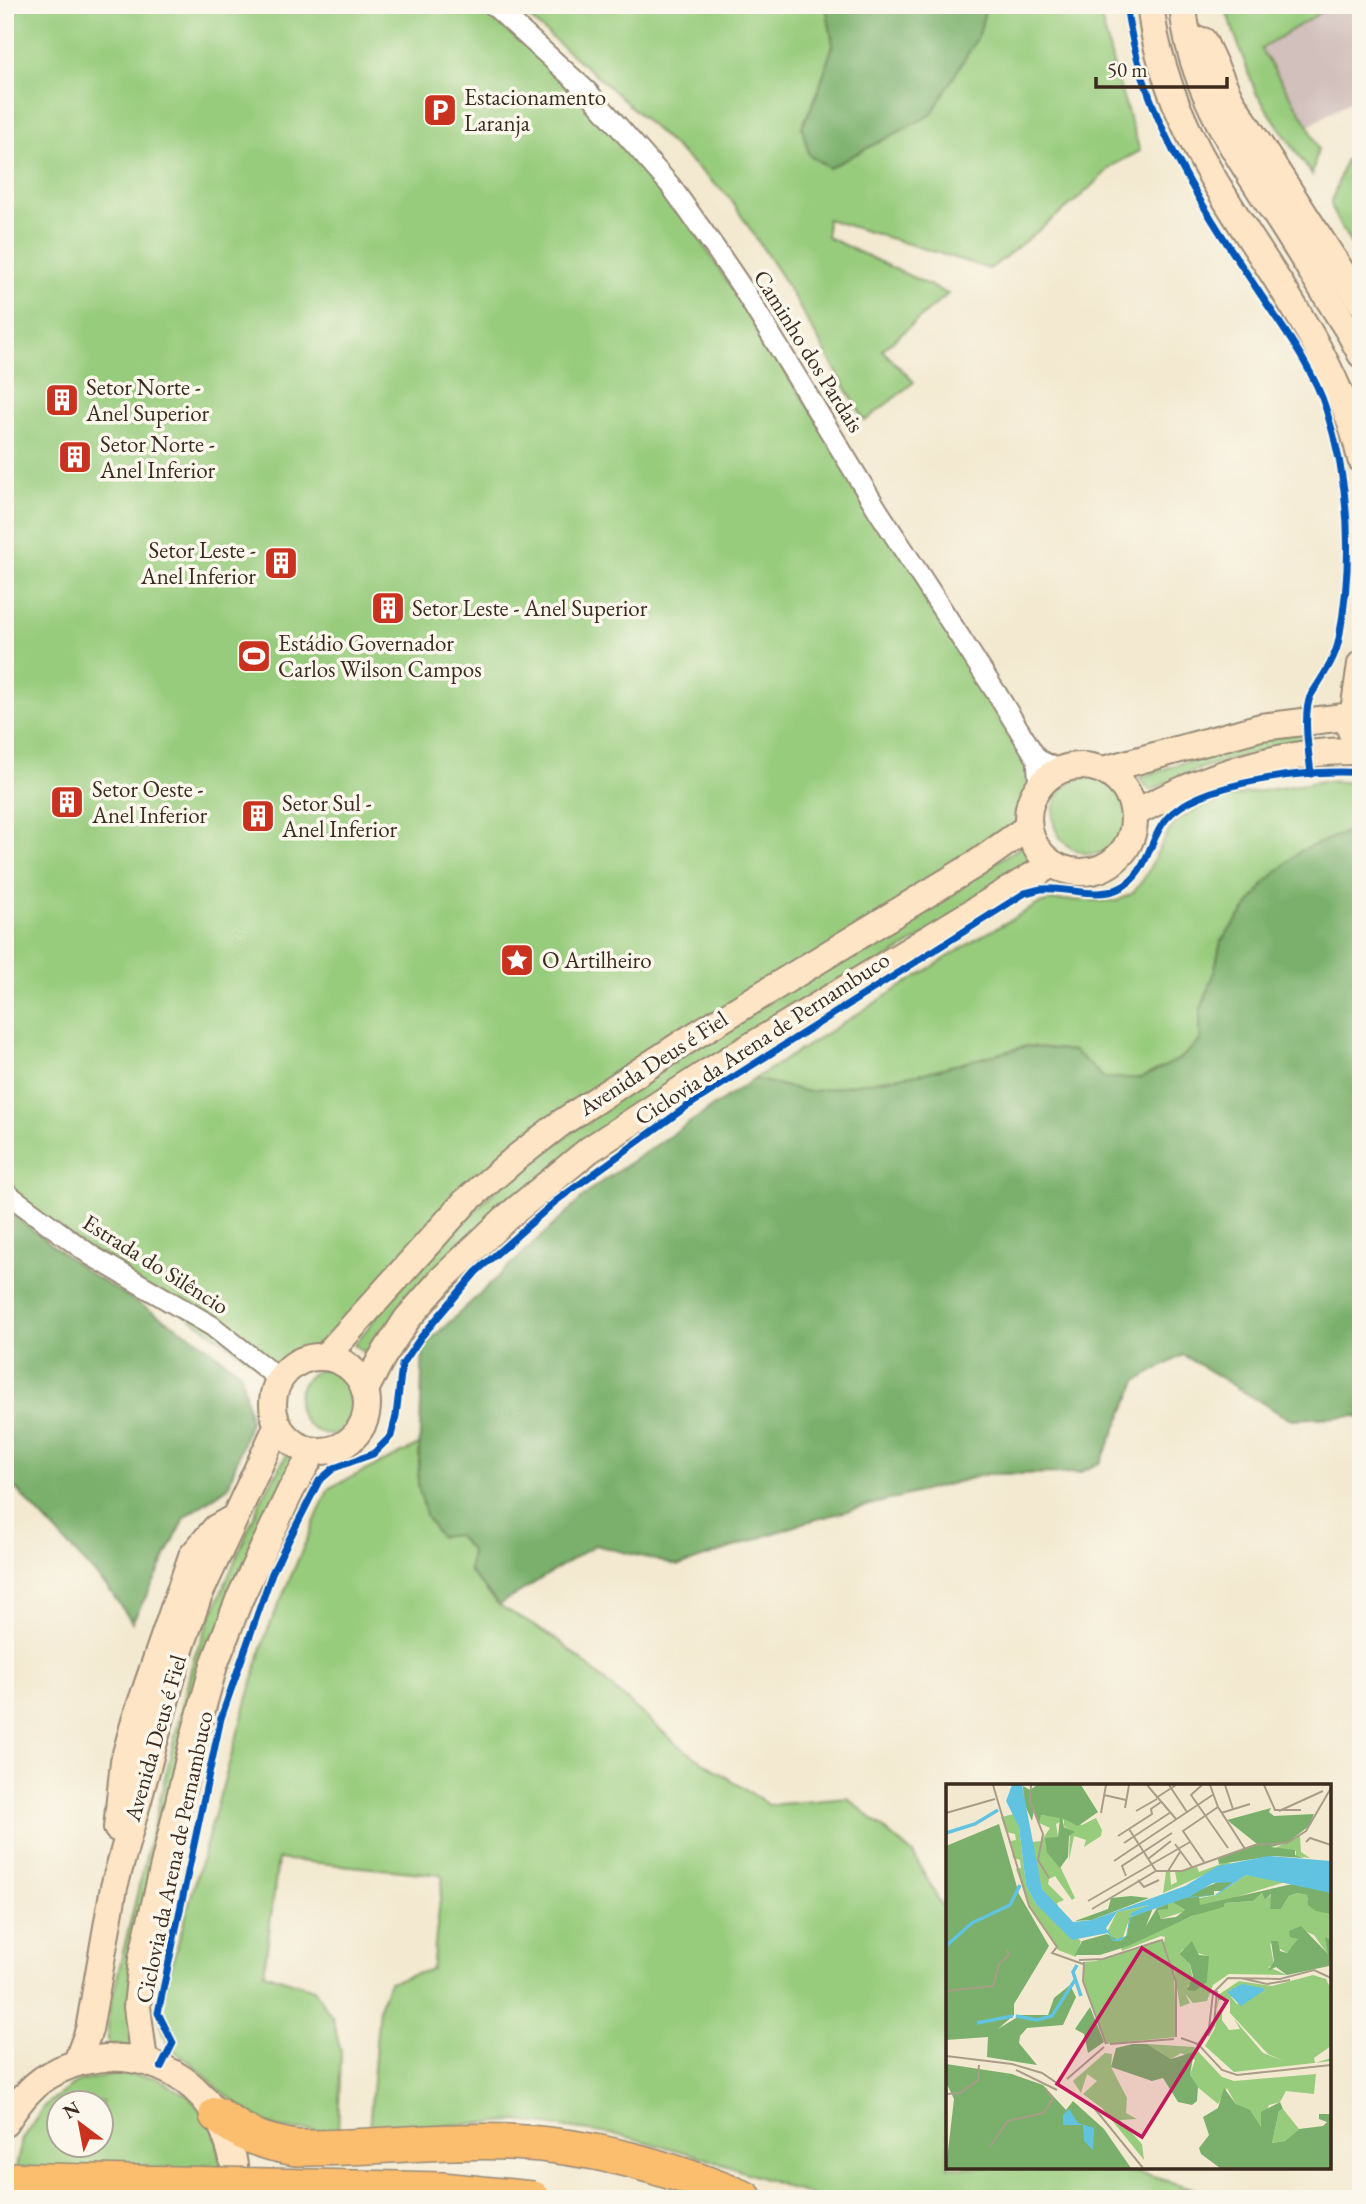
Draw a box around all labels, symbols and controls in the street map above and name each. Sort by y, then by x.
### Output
scale bar [1096,46,1228,90]
text: 50 m [1107,56,1148,83]
place label: Estacionamento Laranja [464,82,606,138]
parking icon: Estacionamento Laranja [421,91,459,129]
street label: Caminho dos Pardais [747,264,871,438]
place label: Setor Norte - Anel Superior [85,372,210,428]
building icon: Setor Norte - Anel Superior [43,381,81,419]
place label: Setor Norte - Anel Inferior [99,429,216,485]
building icon: Setor Norte - Anel Inferior [56,438,94,476]
place label: Setor Leste - Anel Inferior [140,535,256,591]
building icon: Setor Leste - Anel Inferior [262,544,300,582]
building icon: Setor Leste - Anel Superior [369,589,407,627]
place label: Setor Leste - Anel Superior [412,593,648,623]
place label: Estádio Governador Carlos Wilson Campos [278,628,482,684]
sports icon: Estádio Governador Carlos Wilson Campos [235,637,273,675]
place label: Setor Oeste - Anel Inferior [91,774,208,830]
building icon: Setor Oeste - Anel Inferior [48,783,86,821]
place label: Setor Sul - Anel Inferior [281,788,398,844]
building icon: Setor Sul - Anel Inferior [239,797,277,835]
place icon: O Artilheiro [498,941,536,979]
street label: Ciclovia da Arena de Pernambuco [629,944,895,1132]
place label: O Artilheiro [542,945,652,975]
street label: Avenida Deus é Fiel [572,1003,734,1123]
street label: Estrada do Silêncio [77,1207,235,1321]
street label: Avenida Deus é Fiel [117,1651,193,1826]
street label: Ciclovia da Arena de Pernambuco [128,1708,220,2006]
inset map [946,1784,1331,2169]
north arrow [46,2088,116,2158]
text: N [58,2095,85,2125]

